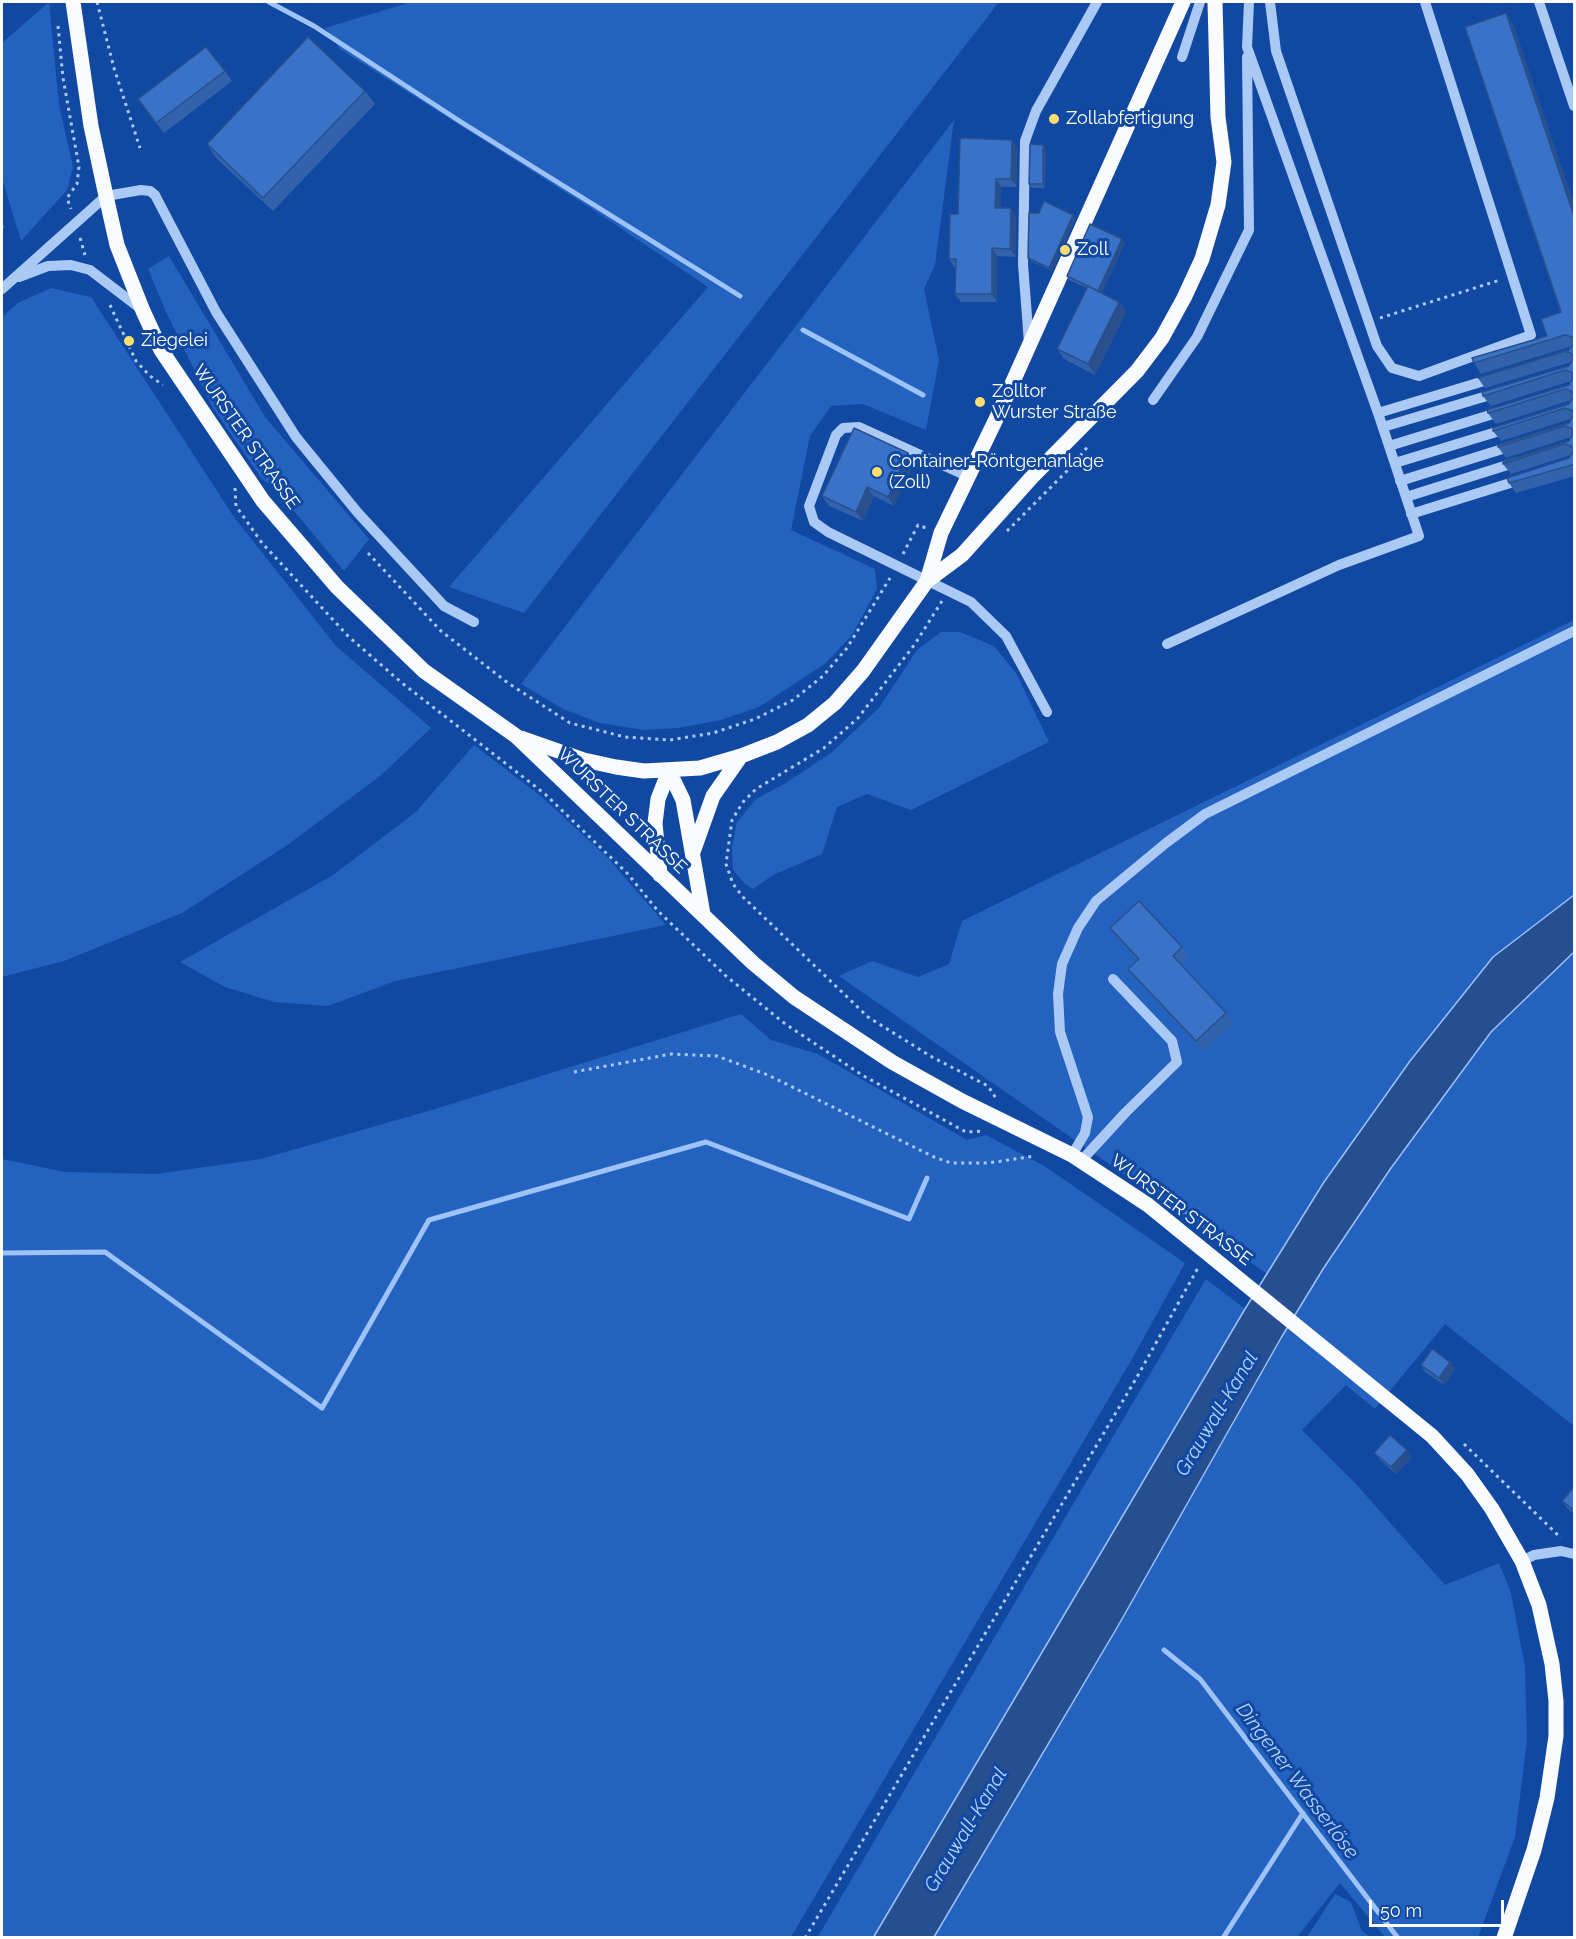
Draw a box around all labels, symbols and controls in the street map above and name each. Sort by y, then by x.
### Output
place label: Zollabfertigung [1066,108,1194,130]
marker: Zollabfertigung [1047,112,1061,126]
place label: Zoll [1077,239,1109,261]
marker: Zoll [1058,243,1072,257]
place label: Ziegelei [141,330,208,352]
marker: Ziegelei [122,334,136,348]
street label: WURSTER STRASSE [188,360,304,514]
place label: Zolltor Wurster Straße [992,381,1117,424]
marker: Zolltor Wurster Straße [973,395,987,409]
place label: Container-Röntgenanlage (Zoll) [889,451,1104,494]
marker: Container-Röntgenanlage (Zoll) [870,465,884,479]
street label: WURSTER STRASSE [553,744,691,878]
street label: WURSTER STRASSE [1106,1150,1256,1270]
water label: Grauwall-Kanal [1170,1347,1264,1481]
water label: Dingener Wasserlöse [1230,1698,1364,1864]
water label: Grauwall-Kanal [919,1763,1013,1897]
scale bar [1372,1888,1507,1926]
text: 50 m [1380,1900,1422,1921]

